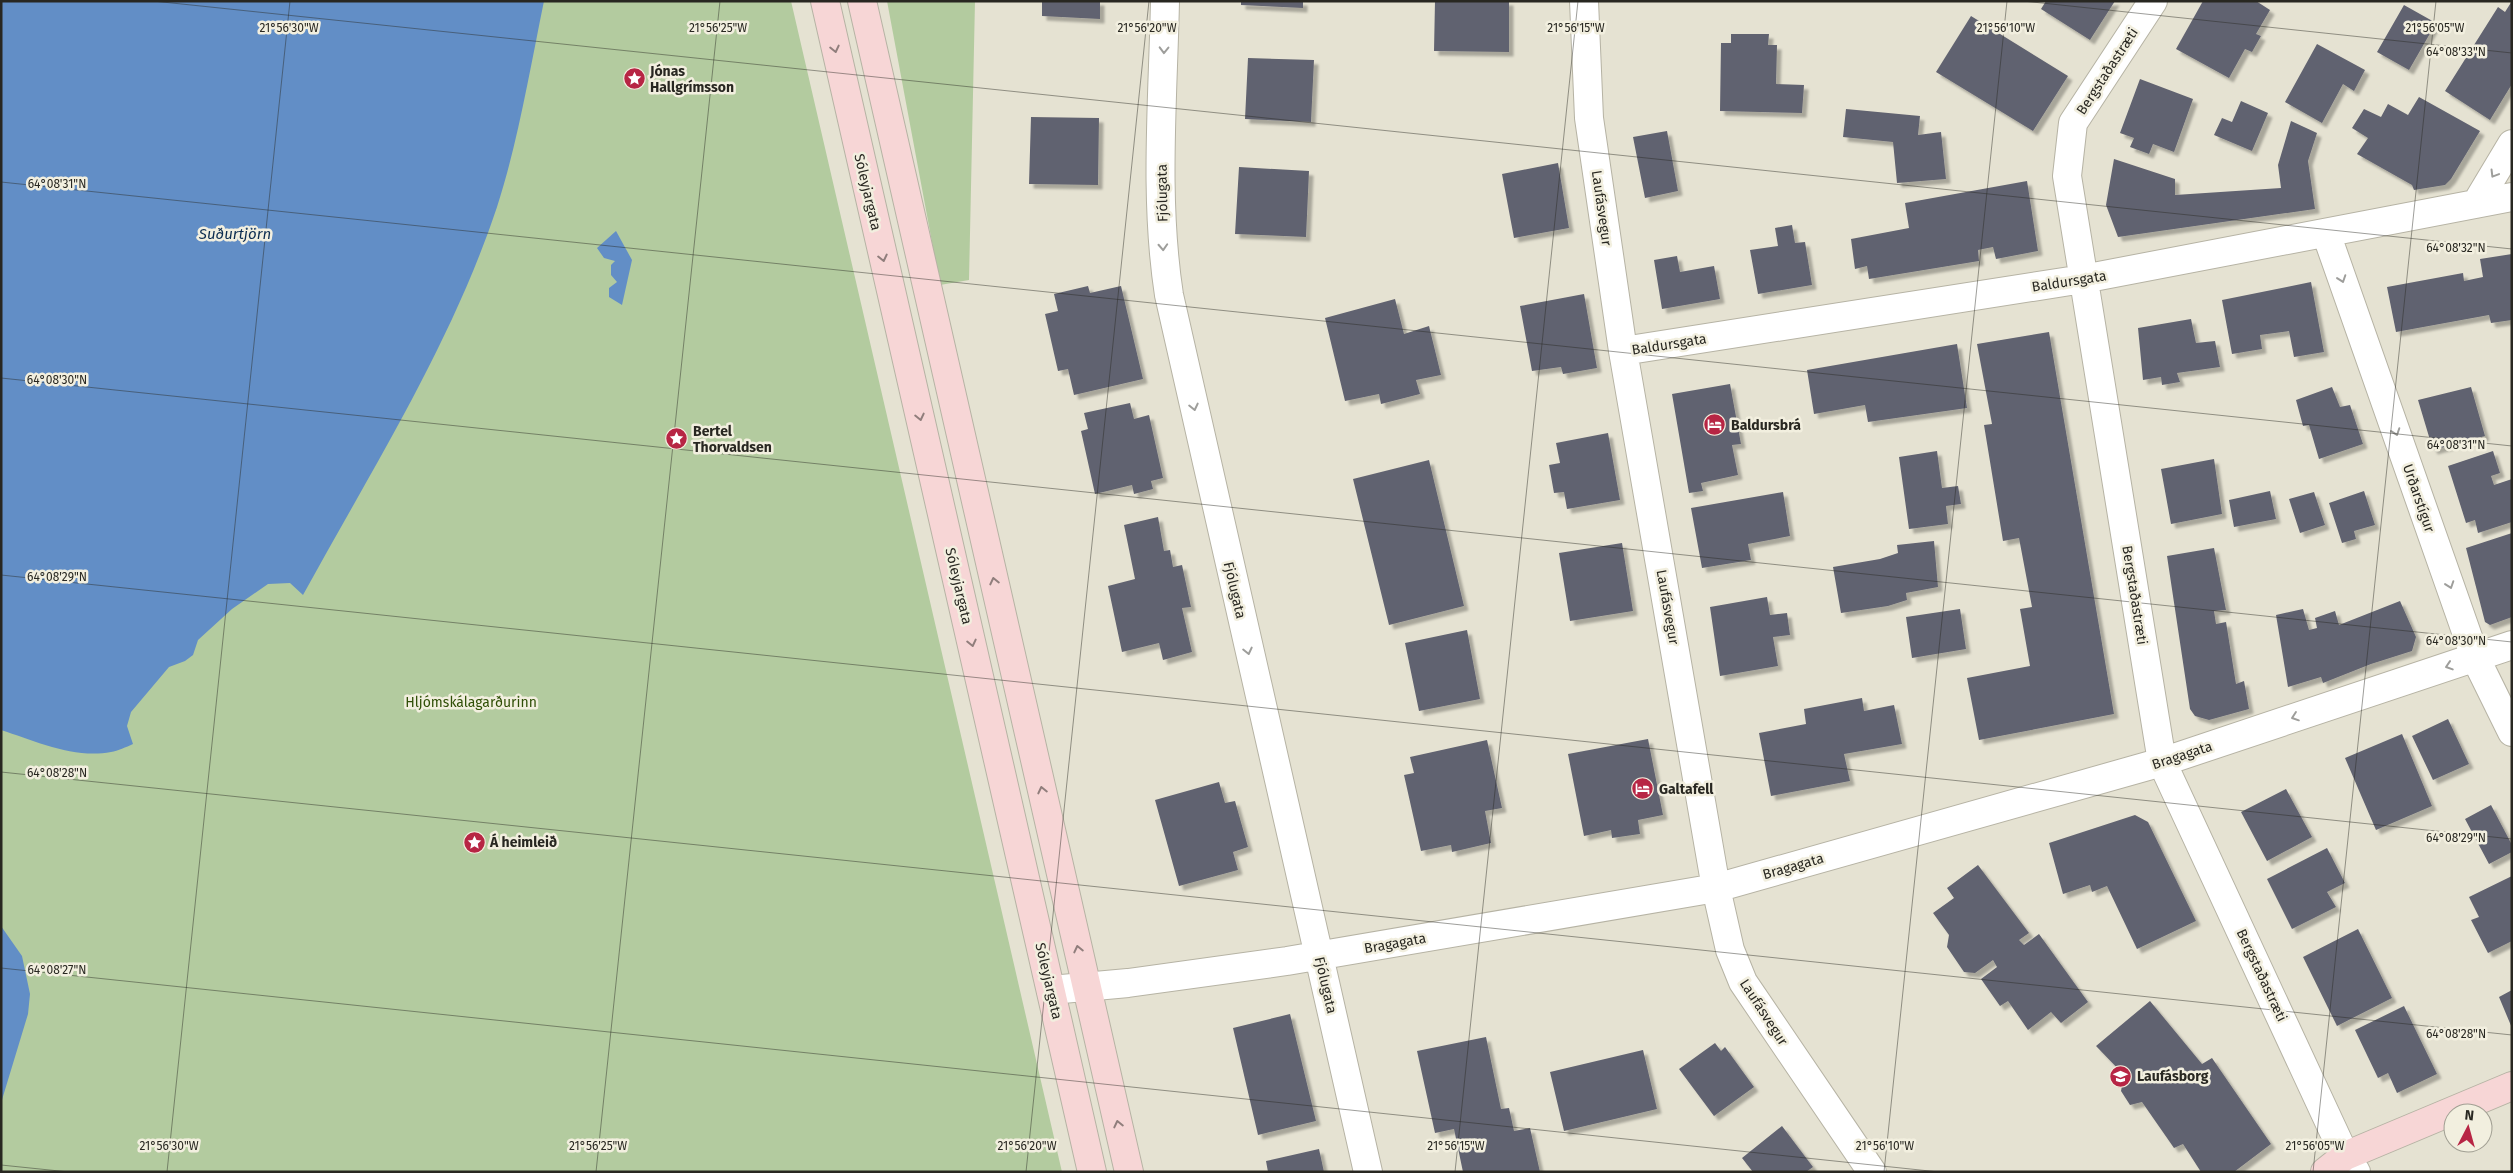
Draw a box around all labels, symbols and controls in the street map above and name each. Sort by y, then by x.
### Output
text: 21°56'30"W [259,21,319,35]
text: 21°56'25"W [689,21,747,35]
text: 21°56'20"W [1117,21,1177,35]
text: 21°56'15"W [1547,21,1605,35]
text: 21°56'10"W [1977,21,2035,35]
text: 21°56'05"W [2406,21,2465,35]
street label: Bergstaðastræti [2073,25,2142,118]
one-way arrow [829,44,840,53]
text: 64°08'33"N [2426,45,2486,59]
one-way arrow [1159,46,1169,54]
place label: Jónas Hallgrímsson [649,63,734,96]
place icon: Jónas Hallgrímsson [622,67,646,91]
street label: Sóleyjargata [850,152,885,232]
street label: Fjólugata [1153,164,1172,222]
street label: Laufásvegur [1588,169,1615,247]
one-way arrow [2490,169,2500,178]
text: 64°08'31"N [28,177,86,191]
water label: Suðurtjörn [198,225,271,243]
text: 64°08'32"N [2426,241,2486,255]
one-way arrow [1158,244,1169,252]
one-way arrow [877,254,888,263]
street label: Baldursgata [2030,267,2108,296]
one-way arrow [2336,274,2346,282]
street label: Baldursgata [1630,330,1708,359]
text: 64°08'30"N [27,373,87,387]
one-way arrow [1188,402,1199,411]
one-way arrow [914,412,925,421]
hotel icon: Baldursbrá [1703,413,1727,437]
place label: Baldursbrá [1731,417,1801,434]
place label: Bertel Thorvaldsen [693,423,772,456]
place icon: Bertel Thorvaldsen [665,427,689,451]
one-way arrow [2390,427,2400,436]
text: 64°08'31"N [2427,438,2485,452]
street label: Urðarstígur [2399,462,2438,535]
street label: Bergstaðastræti [2118,544,2151,646]
street label: Sóleyjargata [941,546,976,626]
street label: Fjólugata [1220,560,1249,620]
street label: Laufásvegur [1653,568,1683,647]
text: 64°08'29"N [27,570,87,584]
one-way arrow [989,576,1000,585]
one-way arrow [2444,581,2454,589]
text: 64°08'30"N [2426,634,2486,648]
one-way arrow [966,639,977,648]
one-way arrow [1243,646,1253,655]
one-way arrow [2445,660,2454,670]
park label: Hljómskálagarðurinn [405,694,537,711]
one-way arrow [2291,712,2300,722]
street label: Bragagata [2150,738,2215,773]
text: 64°08'28"N [27,766,87,780]
hotel icon: Galtafell [1631,777,1655,801]
place label: Galtafell [1659,781,1714,798]
one-way arrow [1037,786,1048,795]
place icon: Á heimleið [462,830,486,854]
text: 64°08'29"N [2426,831,2486,845]
place label: Á heimleið [489,833,557,851]
street label: Bragagata [1761,850,1826,883]
street label: Bergstaðastræti [2233,926,2290,1024]
street label: Bragagata [1363,930,1427,957]
street label: Sóleyjargata [1031,941,1066,1021]
one-way arrow [1073,944,1084,953]
street label: Fjólugata [1311,955,1340,1015]
text: 64°08'27"N [27,963,87,977]
street label: Laufásvegur [1736,976,1792,1049]
text: 64°08'28"N [2426,1027,2486,1041]
school or university icon: Laufásborg [2109,1064,2133,1088]
place label: Laufásborg [2137,1068,2209,1085]
north arrow [2443,1103,2493,1153]
text: N [2464,1107,2475,1125]
one-way arrow [1113,1120,1124,1129]
text: 21°56'30"W [139,1139,199,1153]
text: 21°56'25"W [569,1139,627,1153]
text: 21°56'20"W [997,1139,1057,1153]
text: 21°56'15"W [1427,1139,1485,1153]
text: 21°56'10"W [1856,1139,1914,1153]
text: 21°56'05"W [2286,1139,2345,1153]

